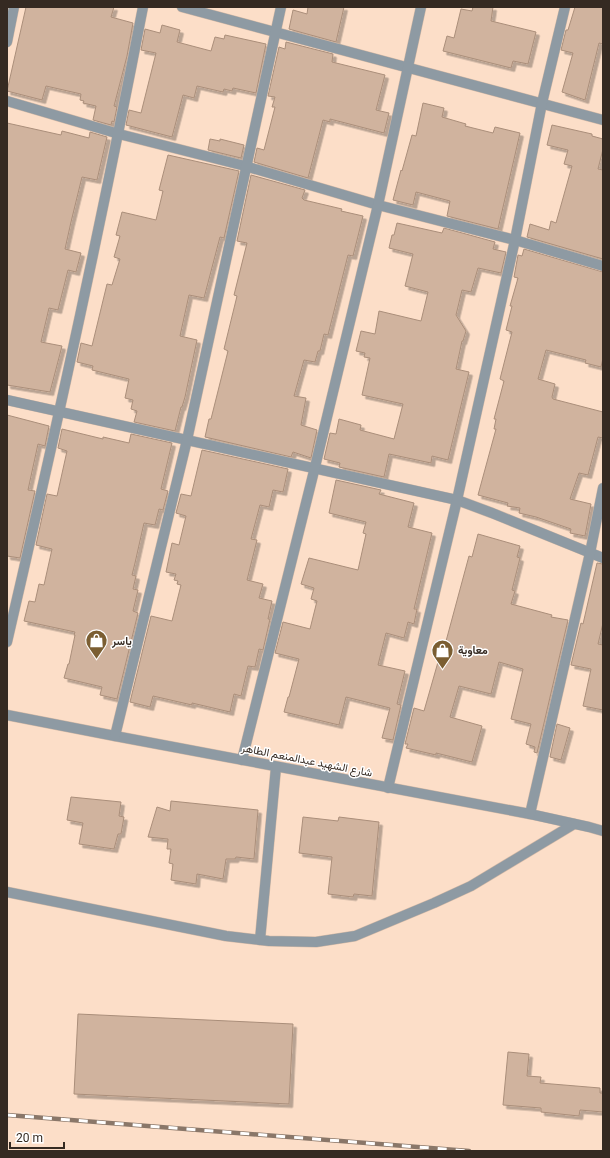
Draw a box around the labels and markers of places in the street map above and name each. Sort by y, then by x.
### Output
shop icon: ياسر [84,628,110,661]
place label: ياسر [111,635,132,648]
shop icon: معاوية [429,637,455,670]
place label: معاوية [458,644,488,657]

